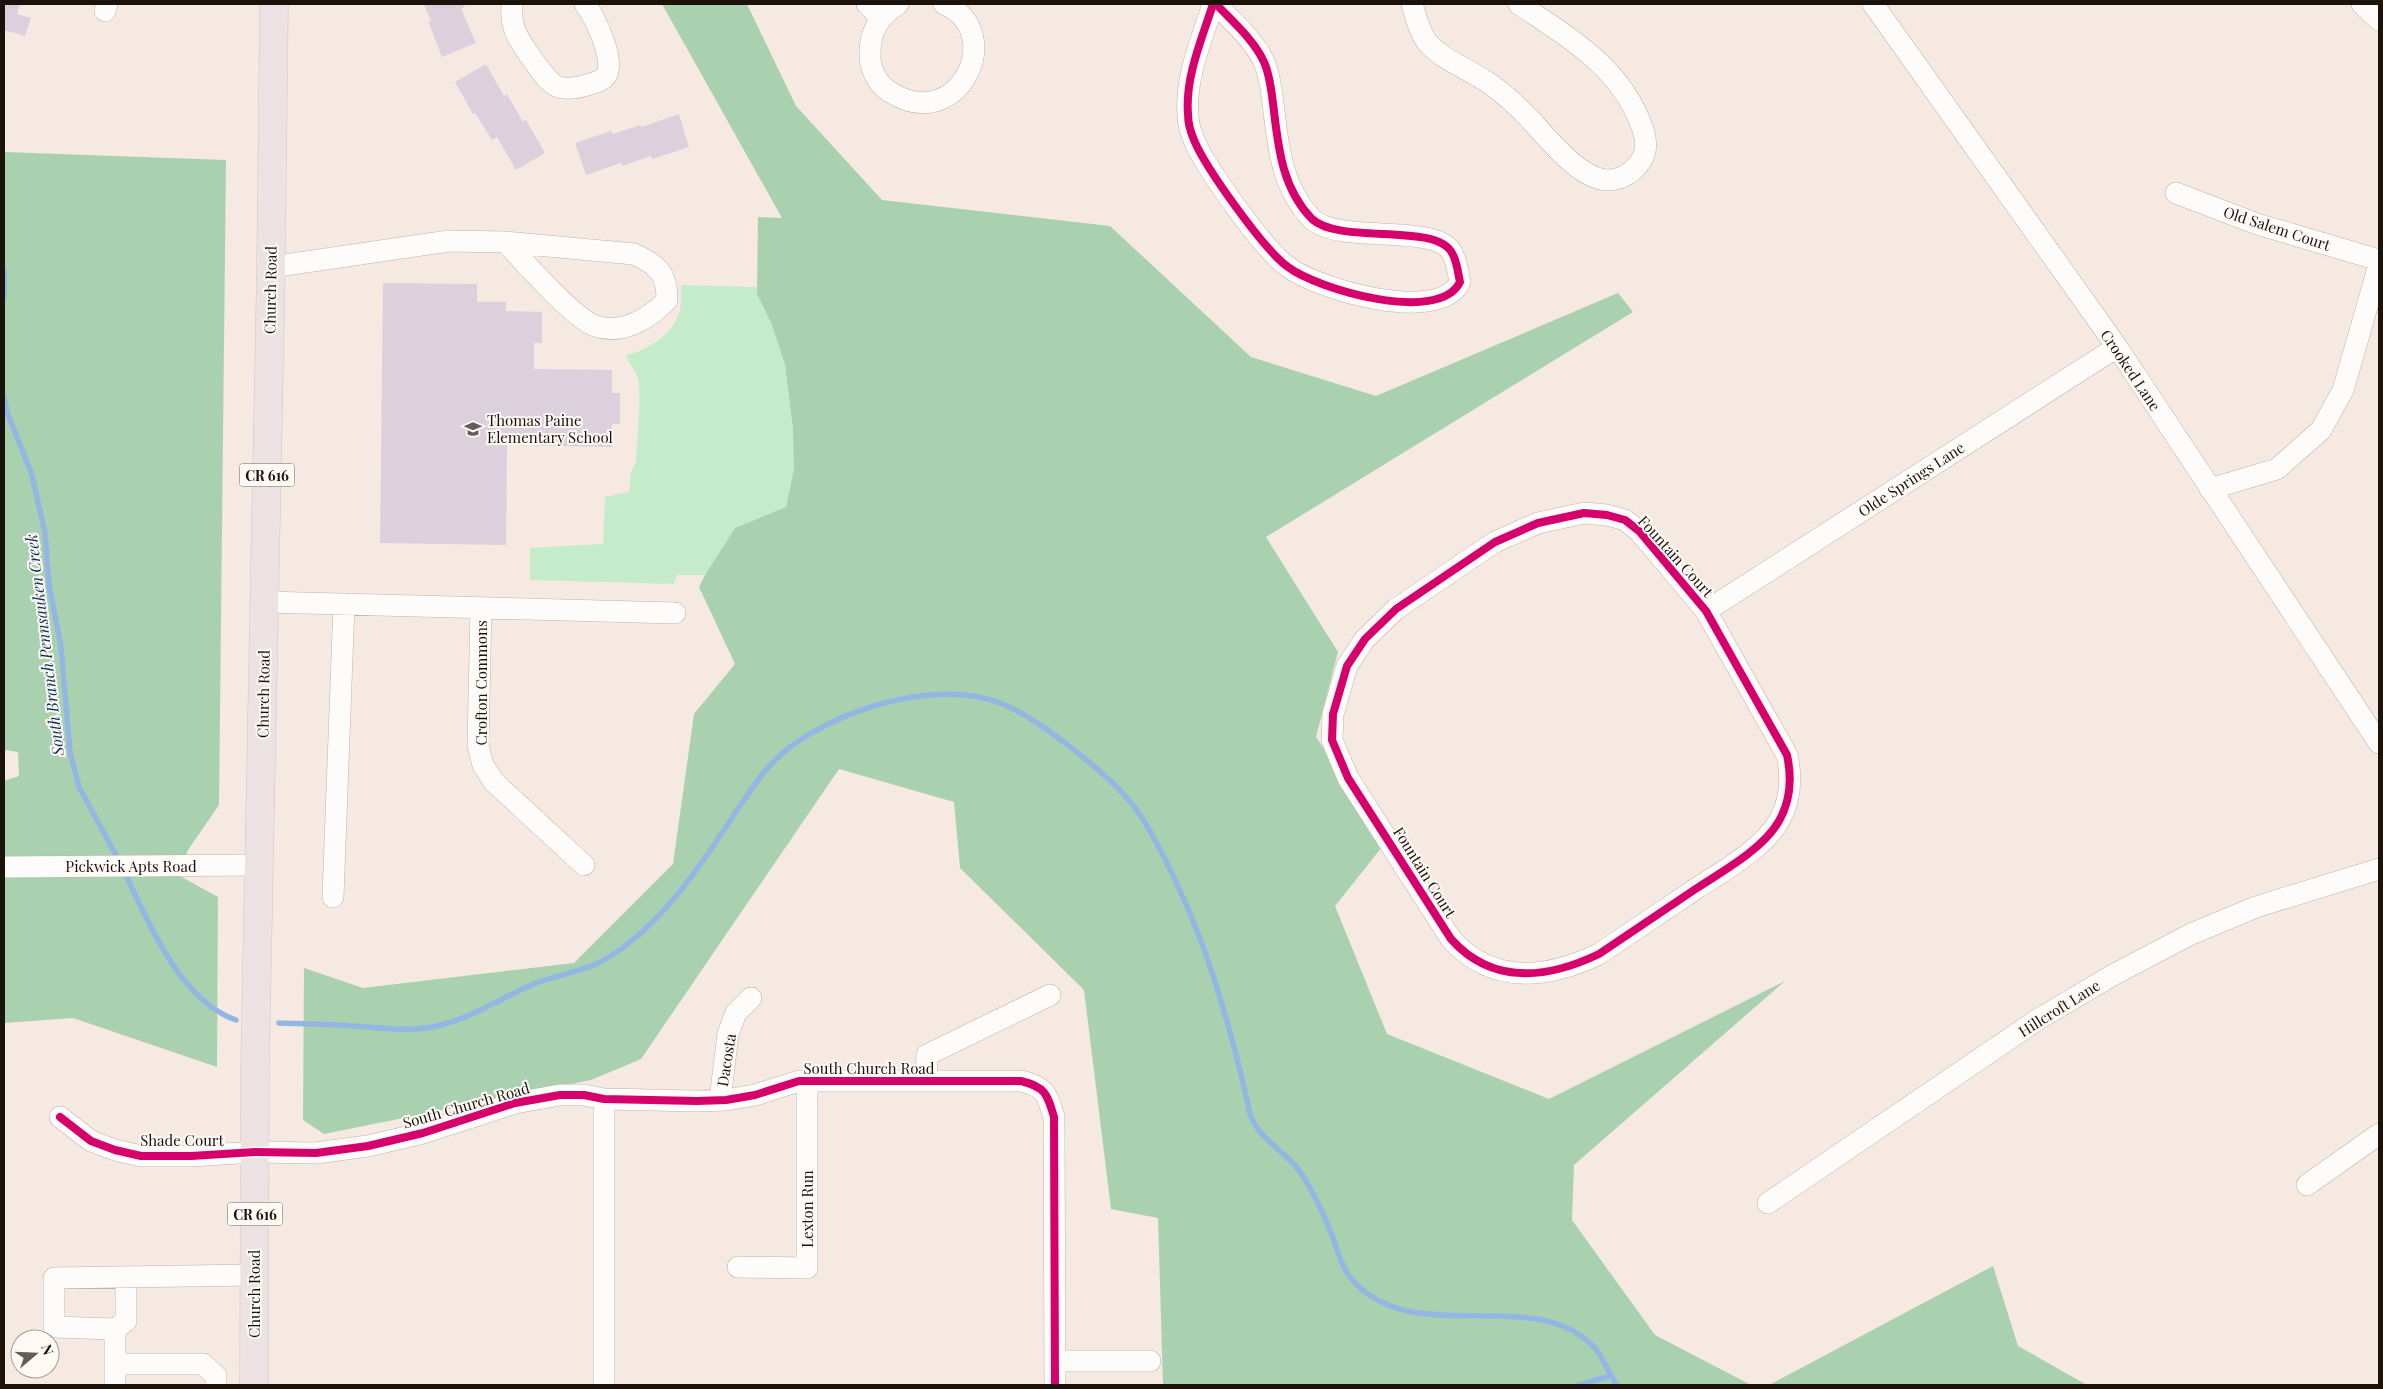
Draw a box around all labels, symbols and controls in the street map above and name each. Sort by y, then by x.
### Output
street label: Old Salem Court [2221,201,2334,255]
street label: Church Road [259,245,281,334]
street label: Crooked Lane [2097,326,2165,414]
place label: Thomas Paine Elementary School [487,410,613,447]
school or university icon: Thomas Paine Elementary School [463,419,483,439]
street label: Olde Springs Lane [1854,437,1968,521]
road number: CR 616 [240,464,294,486]
street label: Fountain Court [1634,511,1718,602]
water label: South Branch Pennsauken Creek [20,533,68,758]
street label: Crofton Commons [471,620,491,746]
street label: Church Road [252,649,274,738]
street label: Fountain Court [1389,823,1461,922]
street label: Pickwick Apts Road [65,856,197,876]
street label: Hillcroft Lane [2014,975,2104,1041]
street label: Dacosta [712,1032,740,1088]
street label: South Church Road [803,1058,935,1078]
street label: South Church Road [400,1077,532,1133]
street label: Shade Court [140,1130,225,1150]
street label: Lexton Run [797,1170,817,1248]
road number: CR 616 [228,1202,282,1226]
street label: Church Road [244,1250,264,1338]
north arrow [10,1329,60,1379]
text: N [37,1342,58,1357]

